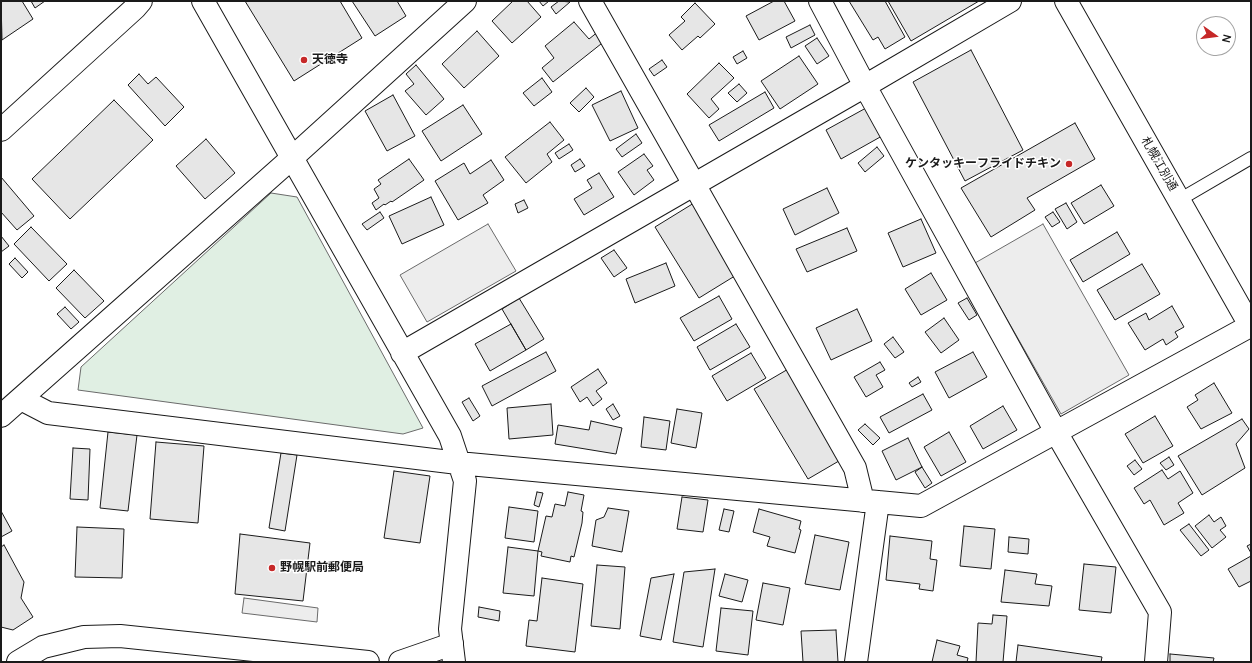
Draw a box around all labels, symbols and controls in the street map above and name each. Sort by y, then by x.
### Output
north arrow [1196,16,1236,56]
text: N [1219,33,1235,44]
place label: 天徳寺 [312,53,348,67]
marker: 天徳寺 [299,55,309,65]
street label: 札幌江別通 [1138,134,1180,194]
place label: ケンタッキーフライドチキン [905,157,1061,171]
marker: ケンタッキーフライドチキン [1064,159,1074,169]
place label: 野幌駅前郵便局 [280,561,364,575]
marker: 野幌駅前郵便局 [267,563,277,573]

